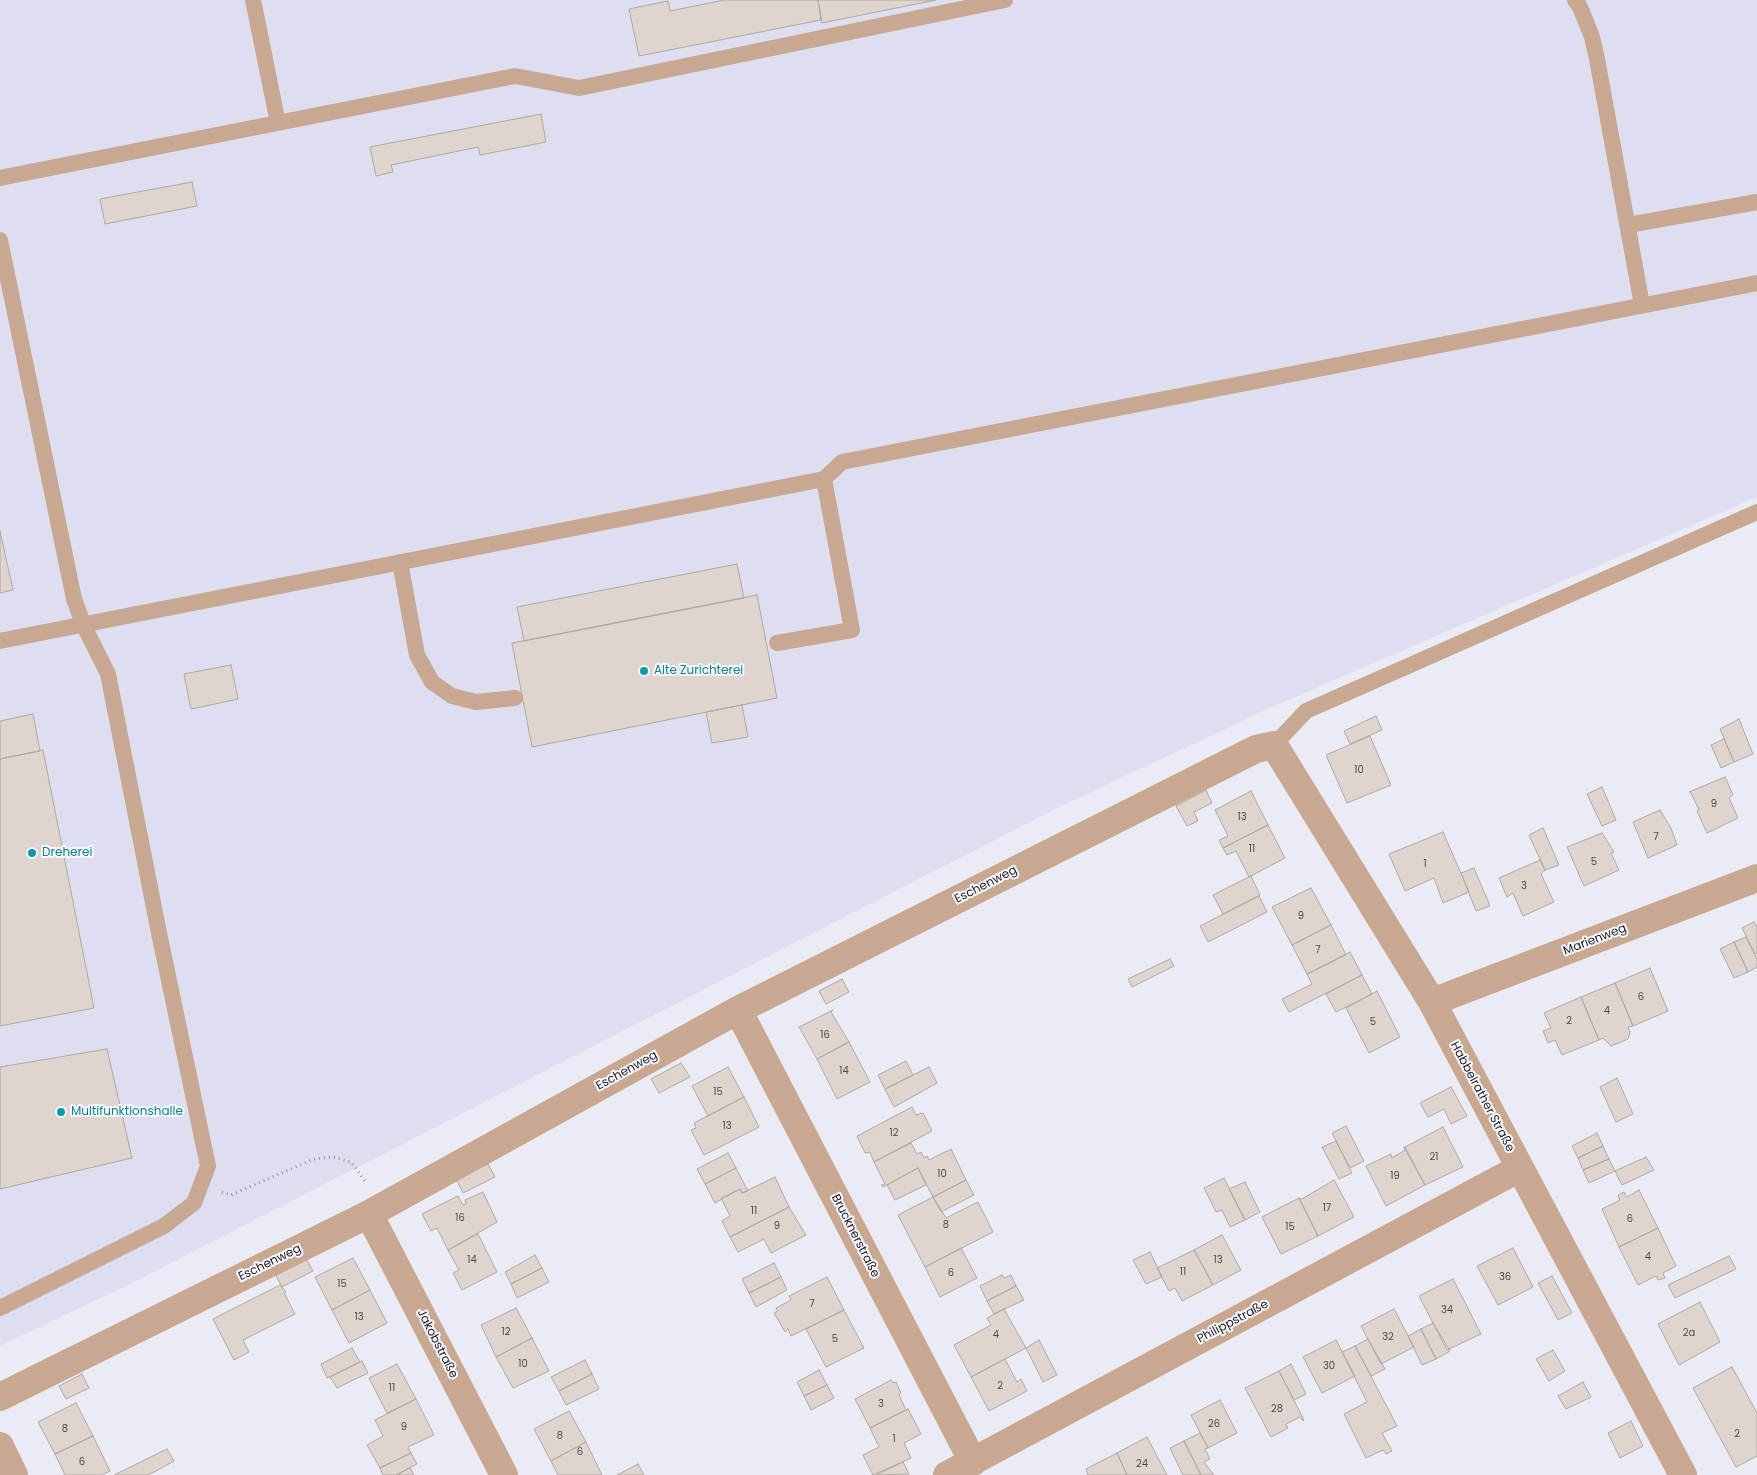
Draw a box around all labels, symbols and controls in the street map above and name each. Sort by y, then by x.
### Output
place label: Alte Zurichterei [654,664,743,678]
marker: Alte Zurichterei [638,665,650,677]
house number: 10 [1354,764,1364,776]
house number: 9 [1711,798,1717,810]
house number: 13 [1237,811,1247,823]
house number: 7 [1653,831,1659,843]
house number: 11 [1249,843,1255,855]
place label: Dreherei [42,846,92,860]
marker: Dreherei [26,847,38,859]
house number: 5 [1591,856,1597,868]
house number: 1 [1423,858,1427,870]
street label: Eschenweg [952,863,1020,907]
house number: 3 [1521,880,1527,892]
house number: 9 [1298,910,1304,922]
street label: Marienweg [1561,921,1629,959]
house number: 7 [1315,944,1321,956]
house number: 6 [1638,991,1644,1003]
house number: 4 [1604,1005,1610,1017]
house number: 2 [1566,1015,1572,1027]
house number: 5 [1370,1016,1376,1028]
house number: 16 [820,1029,830,1041]
street label: Habbelrather Straße [1447,1040,1517,1154]
street label: Eschenweg [594,1048,660,1094]
house number: 14 [839,1065,849,1077]
house number: 15 [713,1086,723,1098]
place label: Multifunktionshalle [71,1105,183,1119]
marker: Multifunktionshalle [55,1106,67,1118]
house number: 13 [722,1120,732,1132]
house number: 12 [890,1127,898,1139]
house number: 21 [1430,1151,1438,1163]
house number: 10 [937,1168,947,1180]
house number: 19 [1390,1170,1400,1182]
street label: Brucknerstraße [828,1192,882,1280]
house number: 17 [1323,1202,1331,1214]
house number: 11 [751,1205,757,1217]
house number: 16 [455,1212,465,1224]
house number: 6 [1627,1213,1633,1225]
house number: 8 [943,1219,949,1231]
house number: 9 [774,1220,780,1232]
house number: 15 [1285,1221,1295,1233]
street label: Eschenweg [236,1242,304,1284]
house number: 4 [1645,1251,1651,1263]
house number: 14 [467,1254,477,1266]
house number: 13 [1213,1254,1223,1266]
house number: 11 [1180,1266,1186,1278]
house number: 6 [948,1267,954,1279]
house number: 36 [1499,1271,1511,1283]
house number: 15 [337,1278,347,1290]
street label: Philippstraße [1195,1297,1271,1347]
house number: 7 [809,1298,815,1310]
house number: 34 [1441,1304,1453,1316]
street label: Jakobstraße [413,1307,461,1381]
house number: 13 [354,1311,364,1323]
house number: 12 [502,1326,510,1338]
house number: 2a [1683,1327,1695,1339]
house number: 4 [993,1329,999,1341]
house number: 32 [1382,1331,1394,1343]
house number: 5 [832,1333,838,1345]
house number: 10 [518,1358,528,1370]
house number: 30 [1323,1360,1335,1372]
house number: 2 [997,1380,1003,1392]
house number: 11 [389,1382,395,1394]
house number: 3 [878,1398,884,1410]
house number: 28 [1271,1403,1283,1415]
house number: 26 [1208,1418,1220,1430]
house number: 9 [401,1421,407,1433]
house number: 8 [62,1423,68,1435]
house number: 2 [1734,1428,1740,1440]
house number: 8 [557,1430,563,1442]
house number: 1 [892,1433,896,1445]
house number: 6 [577,1446,583,1458]
house number: 6 [79,1456,85,1468]
house number: 24 [1136,1458,1148,1470]

